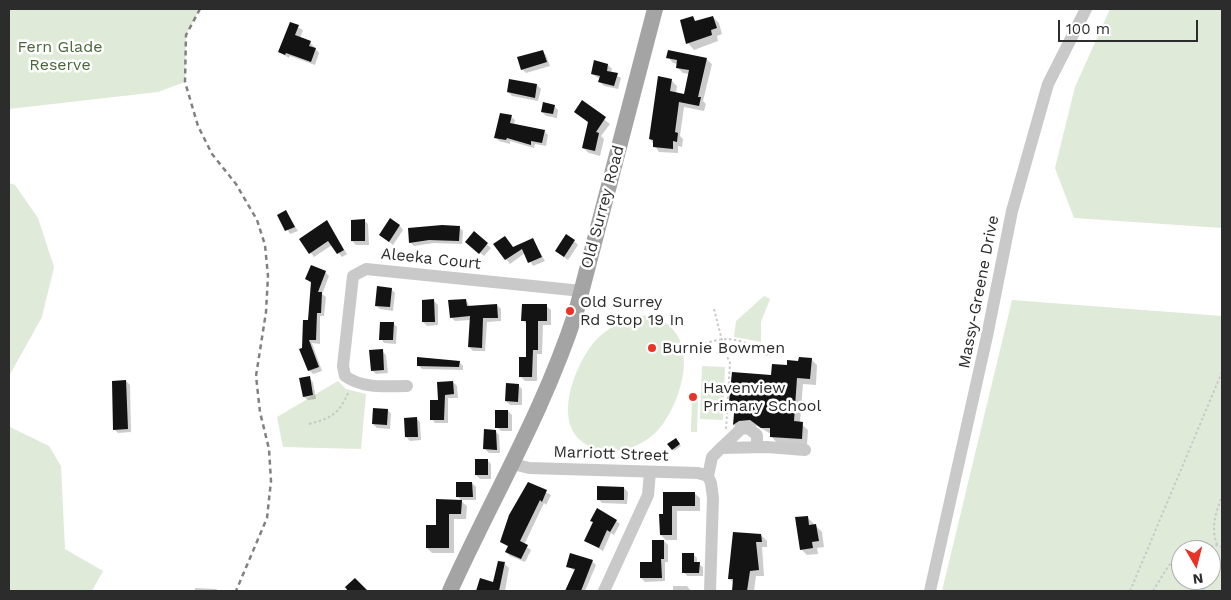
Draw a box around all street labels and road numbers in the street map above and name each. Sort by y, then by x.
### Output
street label: Old Surrey Road [577,143,629,271]
street label: Massy-Greene Drive [955,214,1003,370]
street label: Aleeka Court [380,244,482,274]
street label: Marriott Street [553,442,669,466]

